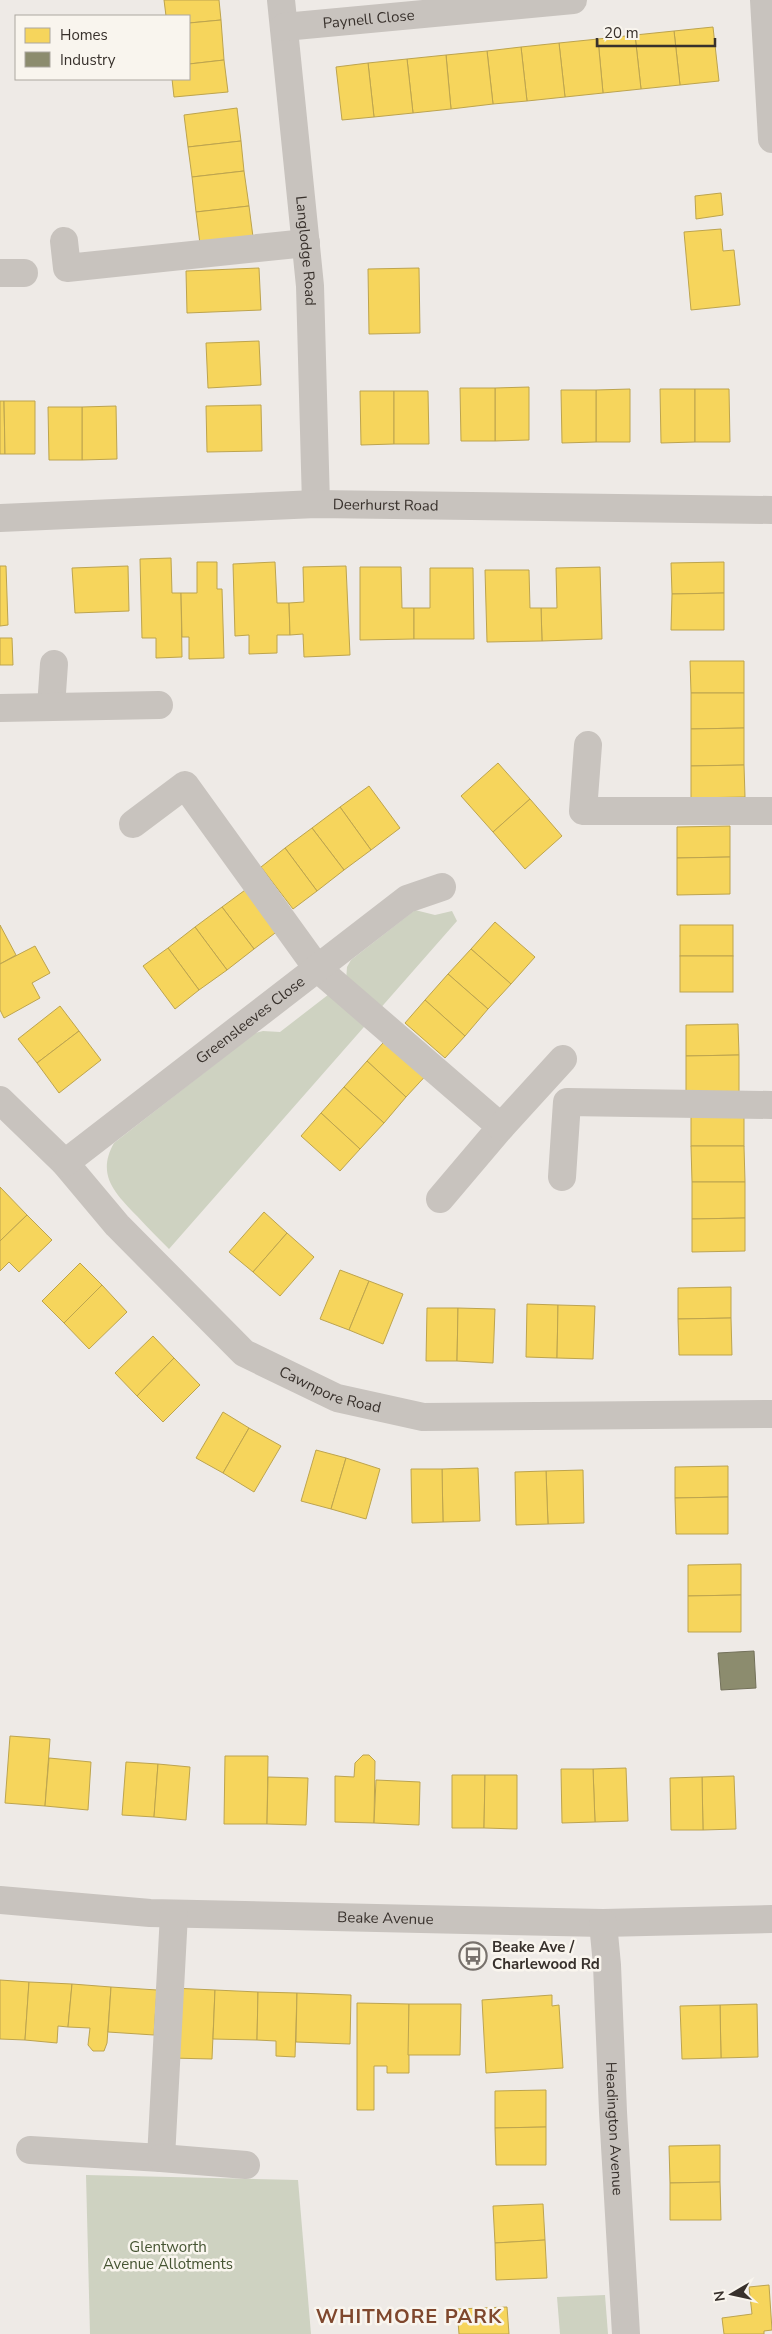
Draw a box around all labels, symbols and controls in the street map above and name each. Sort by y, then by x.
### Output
street label: Paynell Close [322,5,415,33]
legend [15,15,190,80]
scale bar [597,15,714,47]
text: 20 m [604,23,639,43]
text: Homes [60,25,108,45]
text: Industry [60,50,116,70]
street label: Langlodge Road [291,195,321,306]
street label: Deerhurst Road [333,494,439,516]
street label: Greensleeves Close [192,971,309,1069]
street label: Cawnpore Road [276,1362,383,1417]
street label: Beake Avenue [337,1907,434,1929]
place label: Beake Ave / Charlewood Rd [492,1937,600,1974]
bus stop icon: Beake Ave / Charlewood Rd [458,1941,488,1971]
street label: Headington Avenue [601,2061,628,2196]
park label: Glentworth Avenue Allotments [103,2237,233,2274]
north arrow [707,2269,757,2319]
text: N [709,2289,730,2303]
district label: WHITMORE PARK [316,2303,502,2330]

